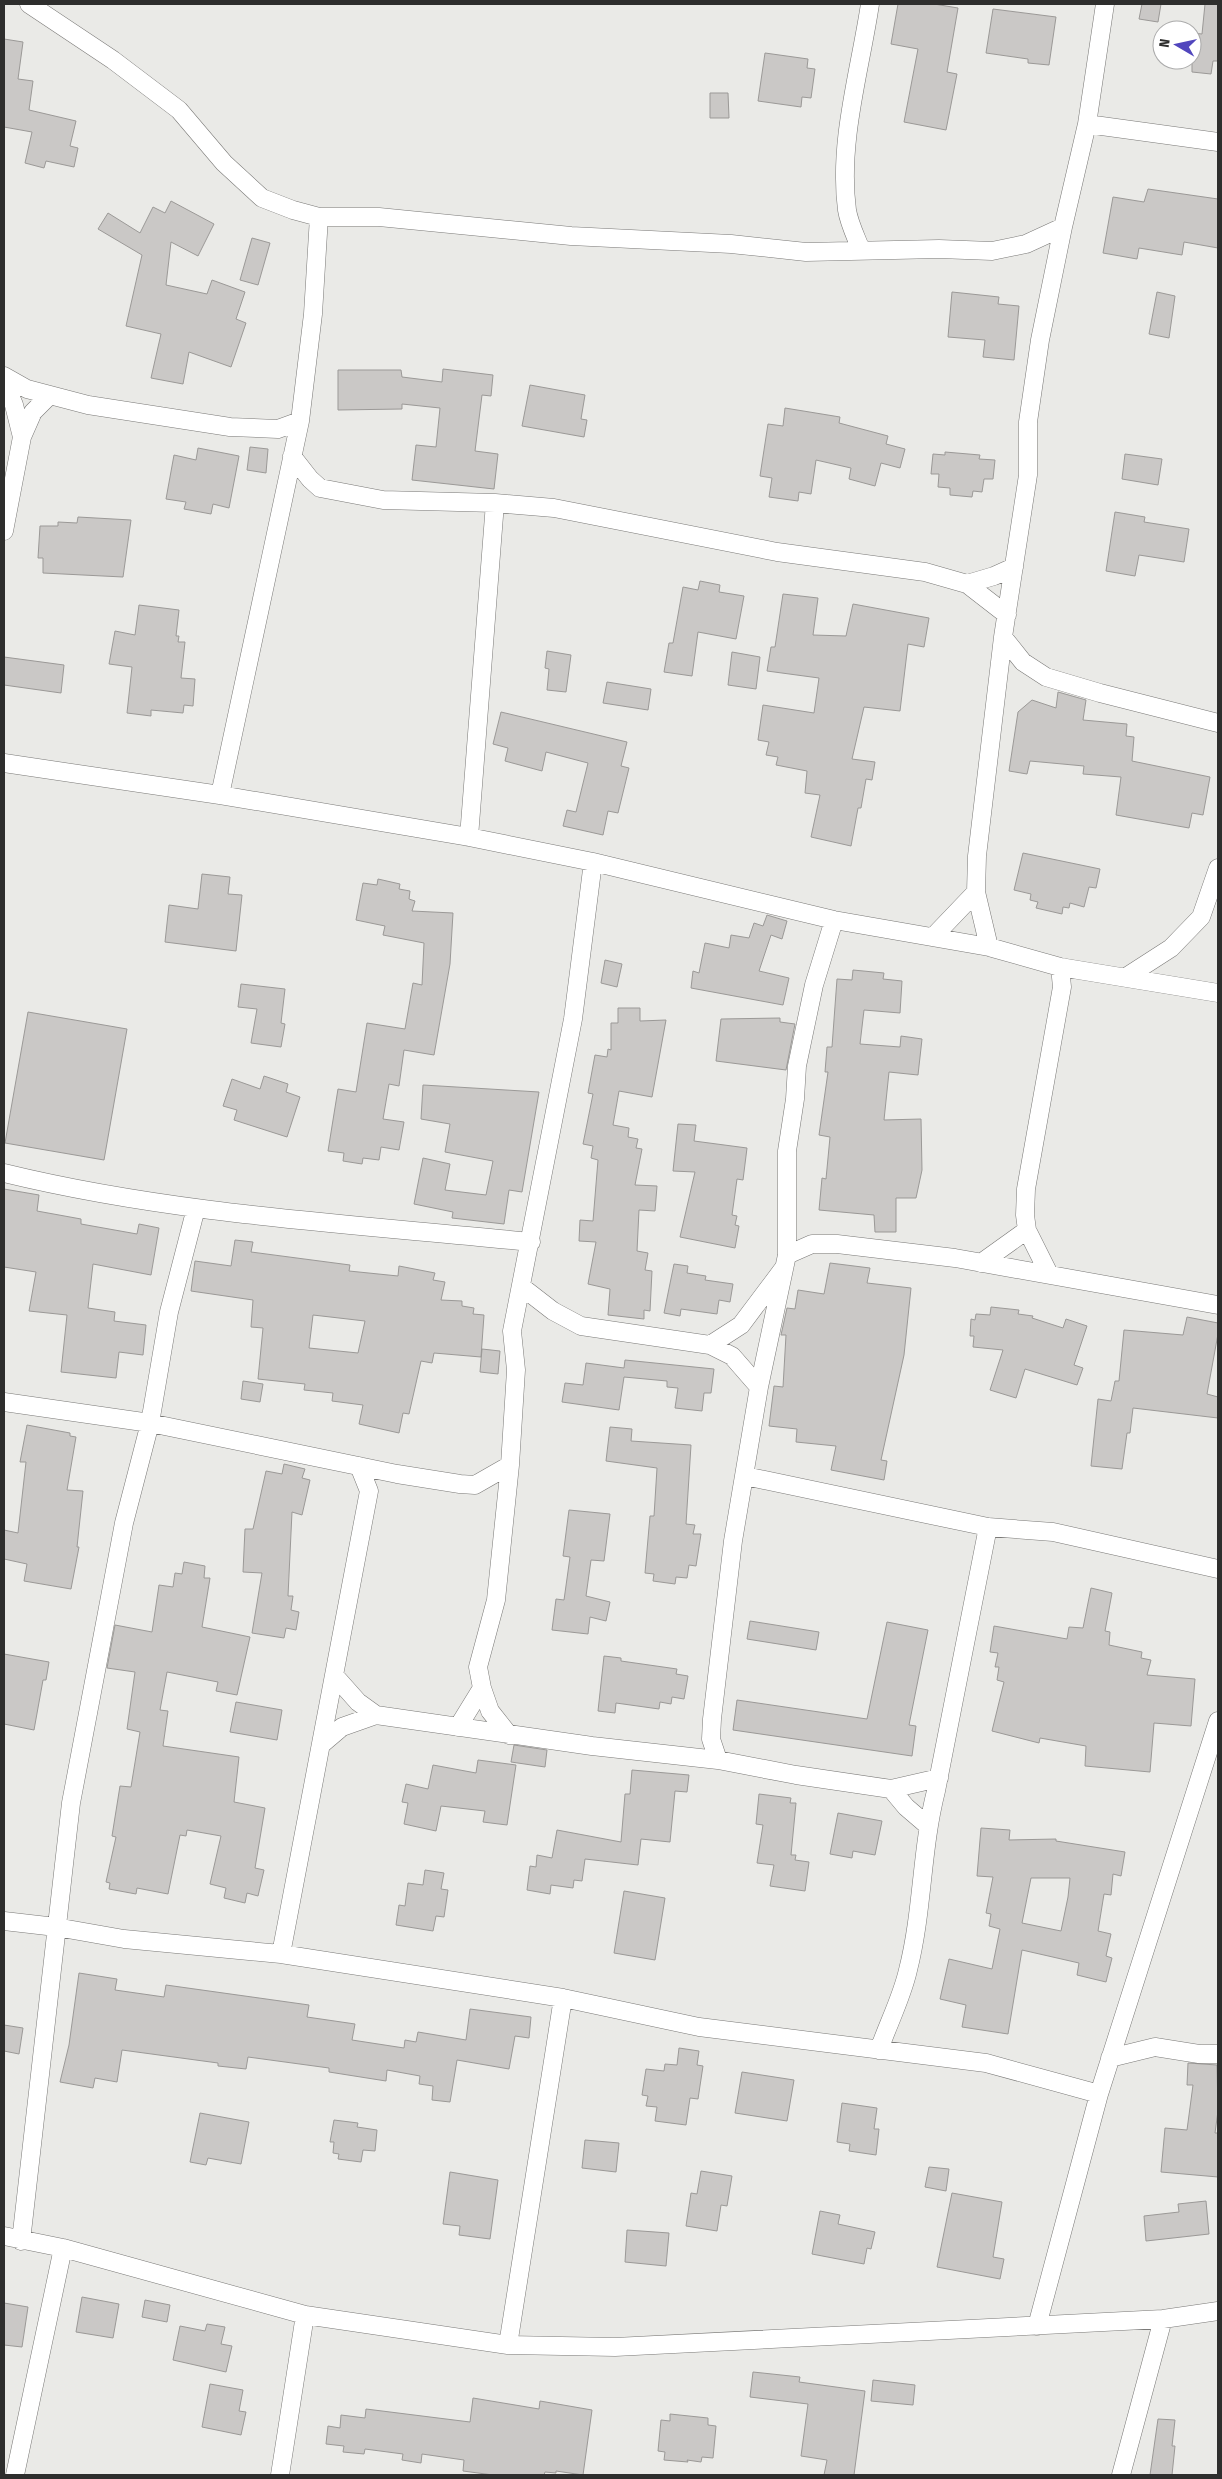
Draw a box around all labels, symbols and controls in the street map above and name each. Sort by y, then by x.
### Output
north arrow [1152,20,1202,70]
text: N [1156,38,1174,49]

